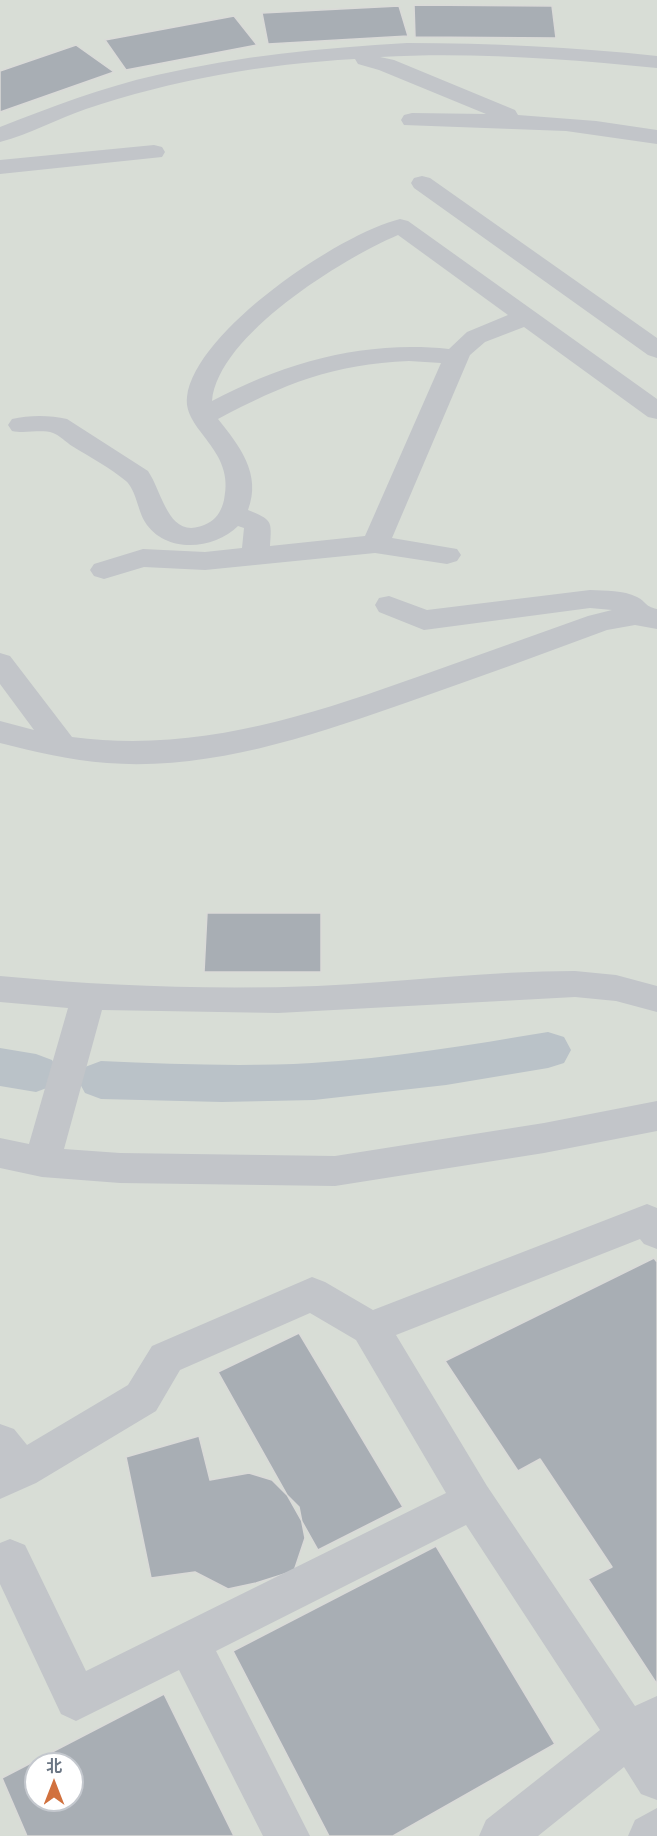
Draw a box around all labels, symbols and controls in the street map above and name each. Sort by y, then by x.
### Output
north arrow [24,1752,84,1812]
text: 北 [46,1756,62,1775]

